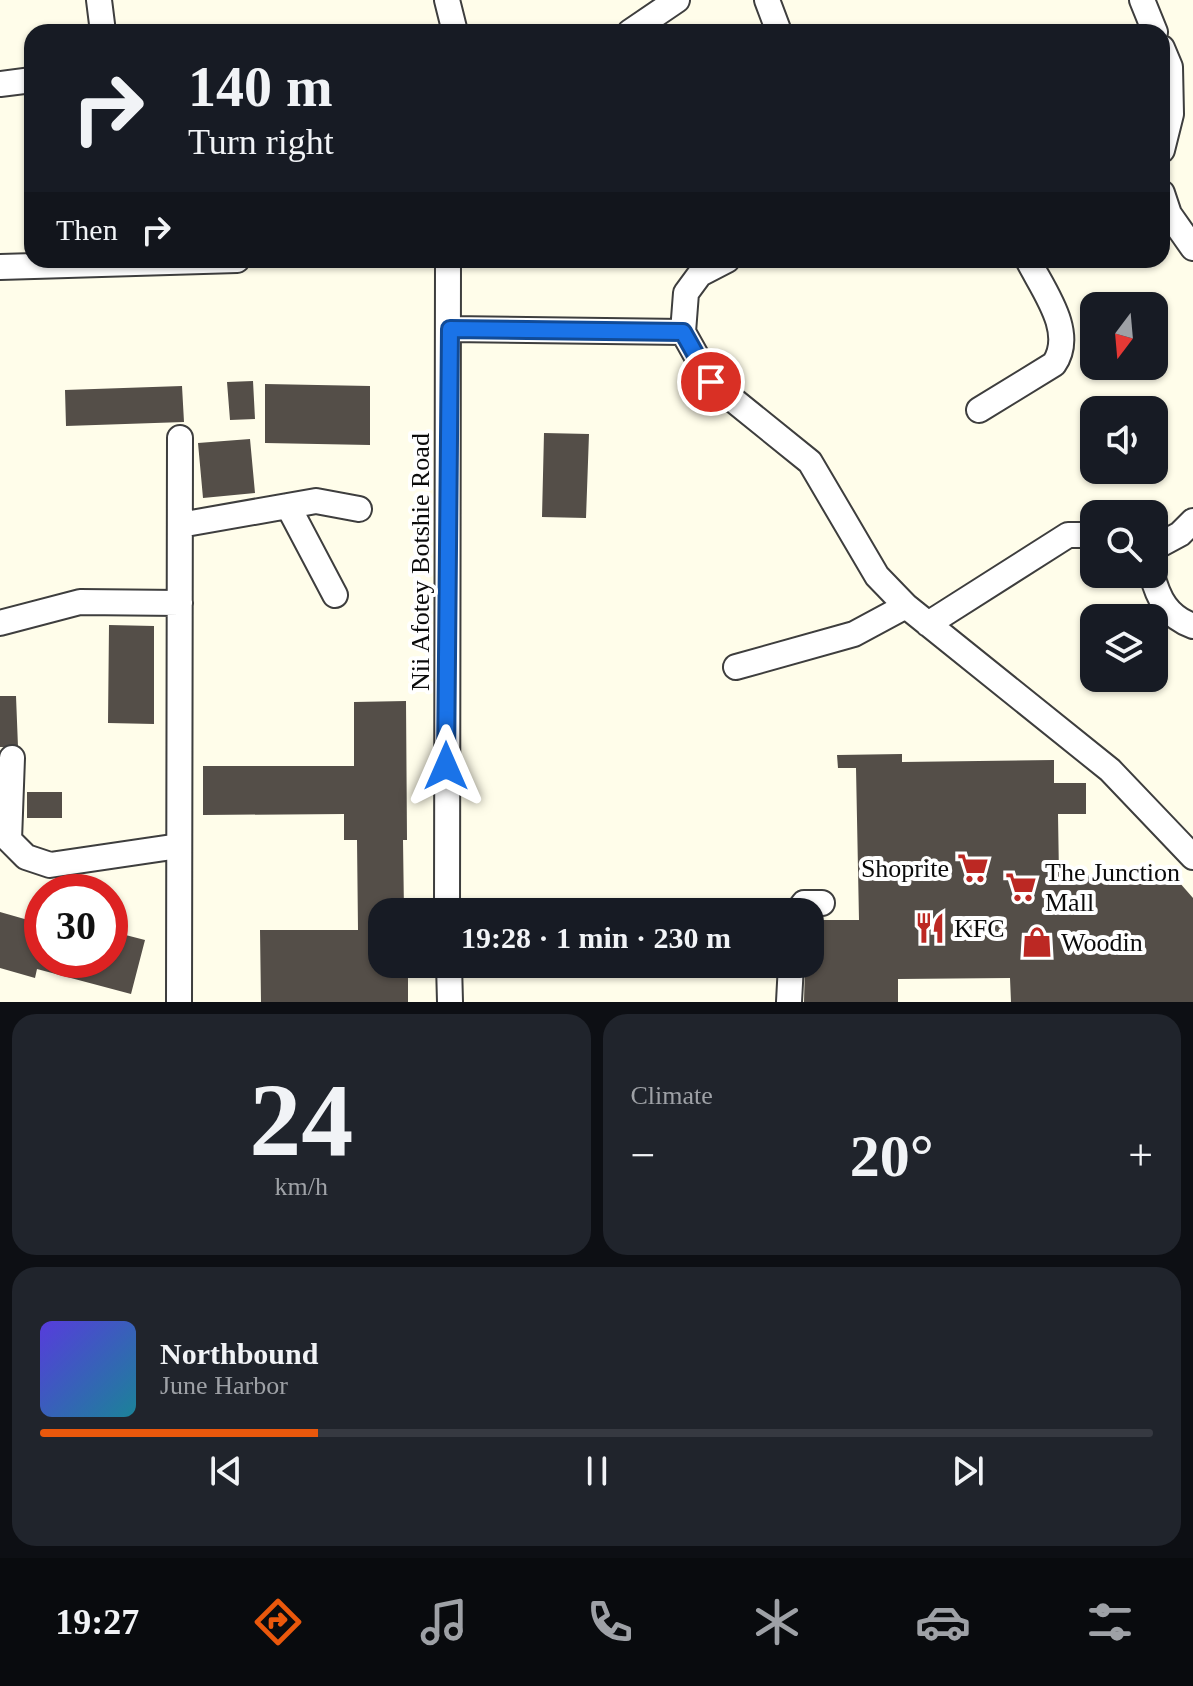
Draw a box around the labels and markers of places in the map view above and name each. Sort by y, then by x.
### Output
pin [677,348,745,416]
supermarket icon: Shoprite [956,851,990,885]
place label: Shoprite [861,854,949,883]
place label: The Junction Mall [1045,858,1180,917]
supermarket icon: The Junction Mall [1004,870,1038,904]
restaurant icon: KFC [913,911,947,945]
place label: KFC [954,914,1005,943]
shop icon: Woodin [1020,925,1054,959]
place label: Woodin [1061,928,1143,957]

